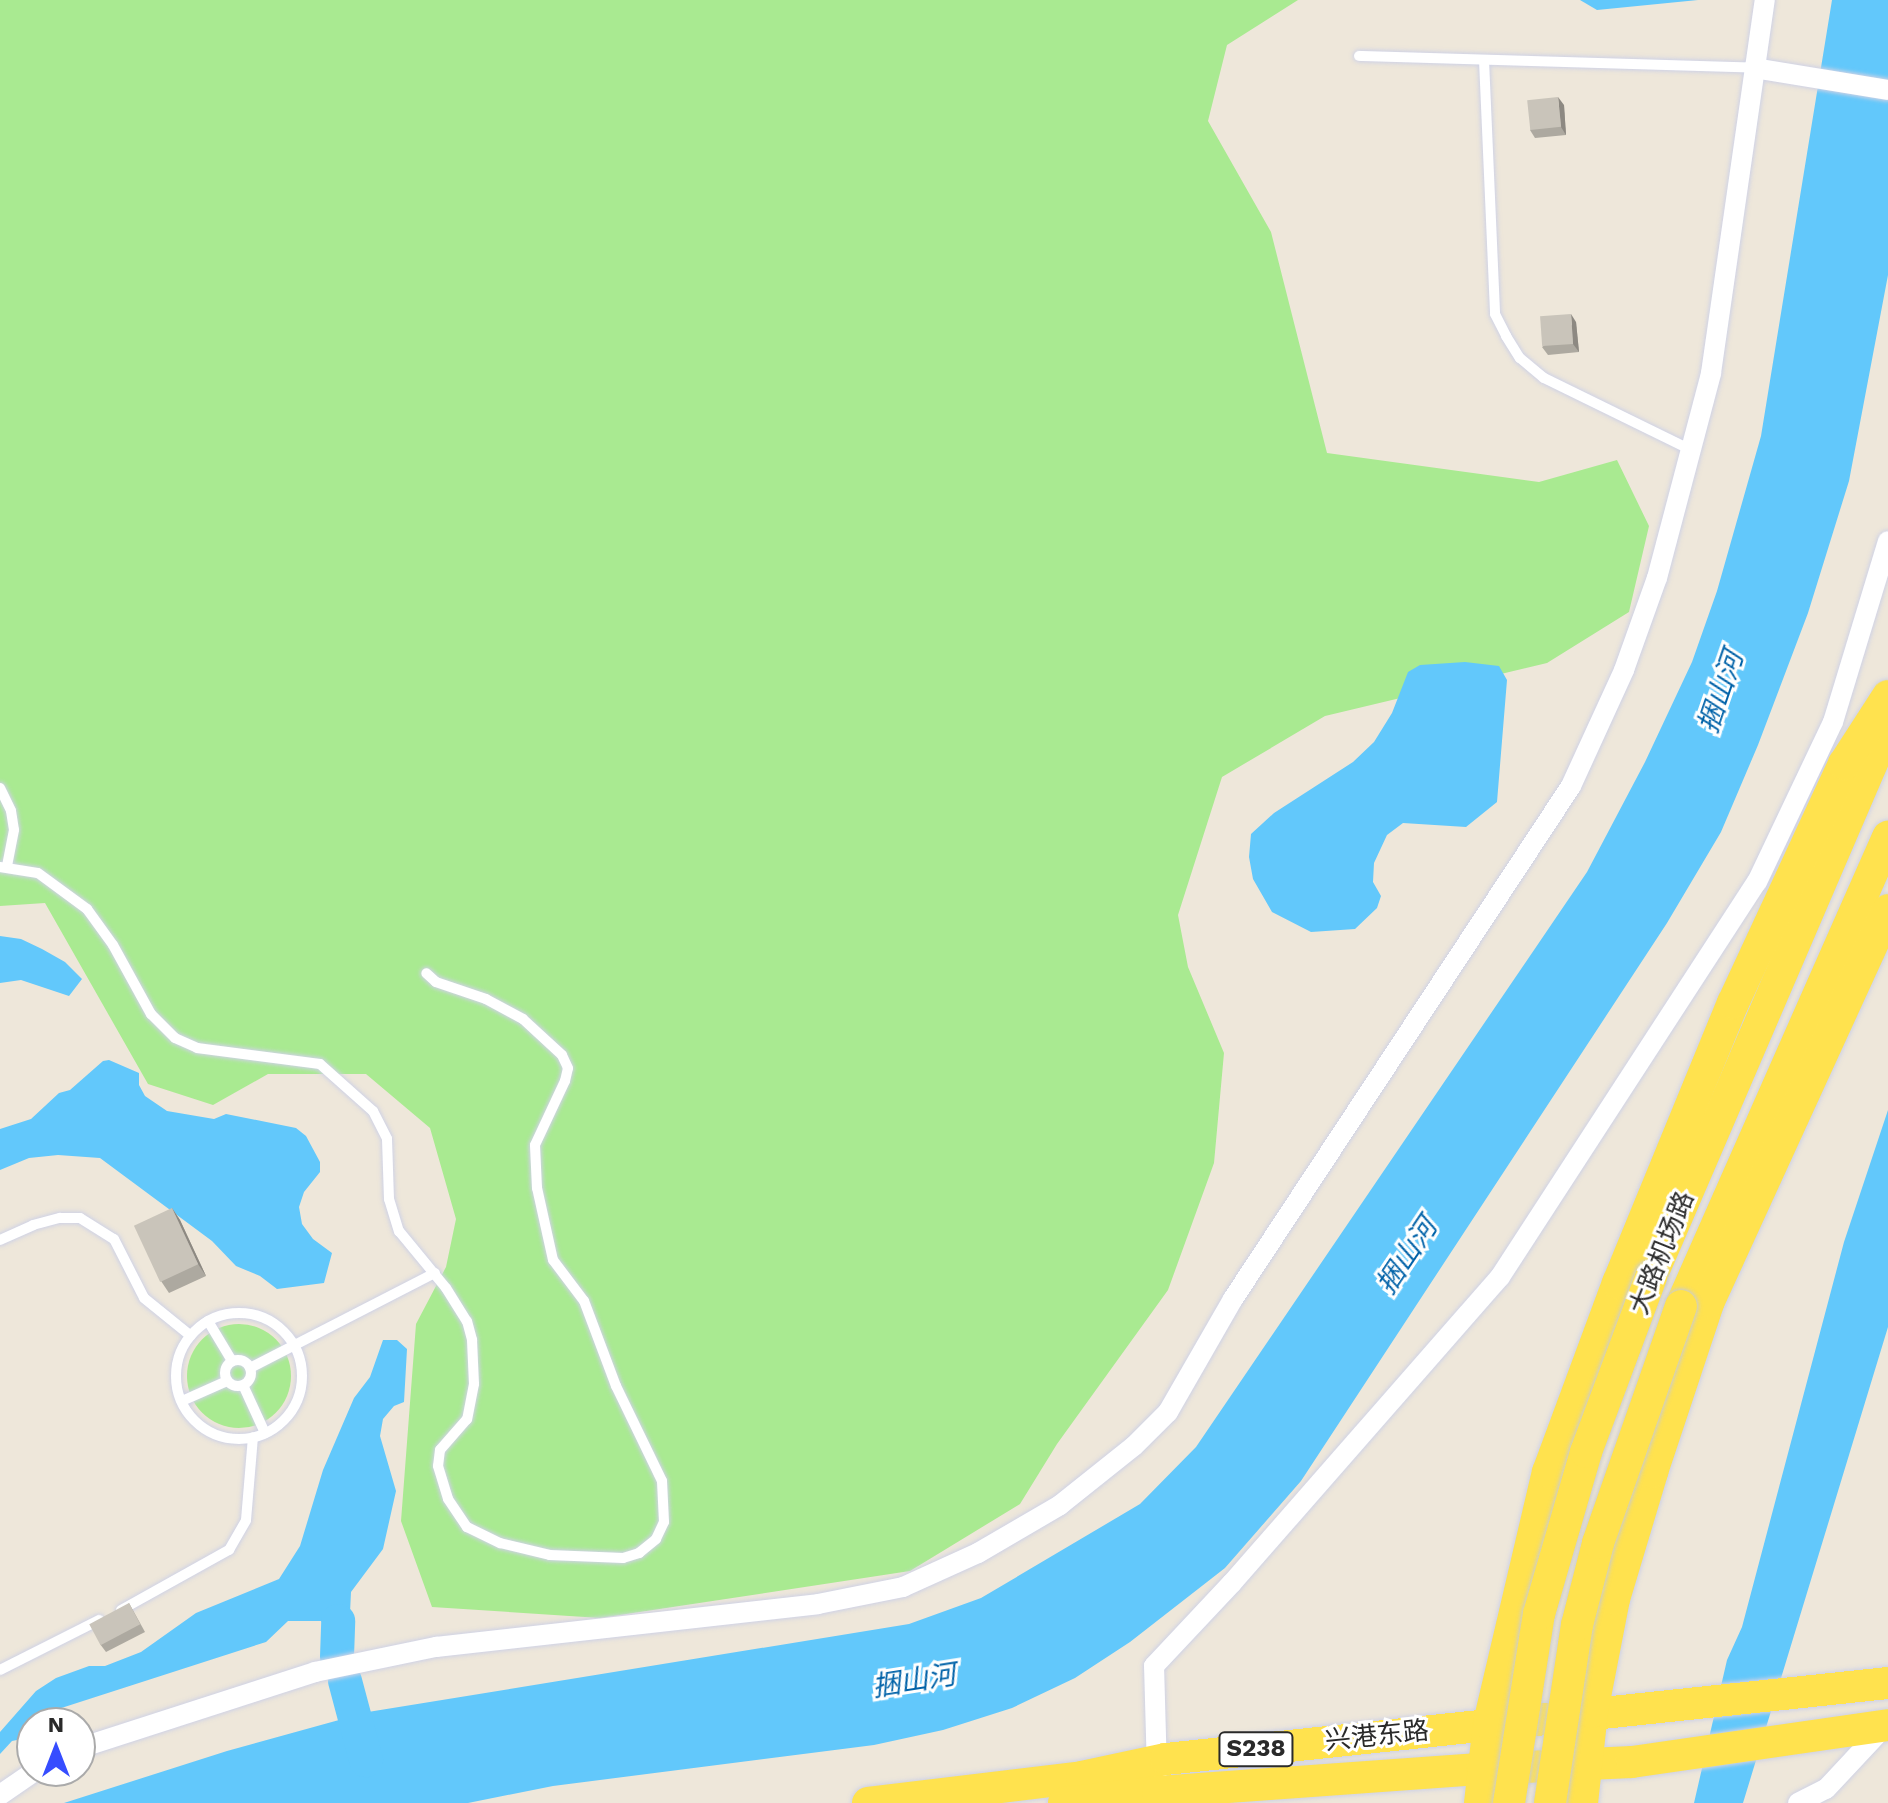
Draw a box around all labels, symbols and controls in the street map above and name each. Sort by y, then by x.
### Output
water label: 捆山河 [1691,647,1751,737]
street label: 大路机场路 [1623,1187,1701,1319]
water label: 捆山河 [1370,1212,1444,1300]
water label: 捆山河 [870,1658,958,1704]
north arrow [16,1707,96,1787]
text: N [48,1712,64,1737]
street label: 兴港东路 [1324,1715,1430,1757]
road number: S238 [1218,1729,1294,1769]

